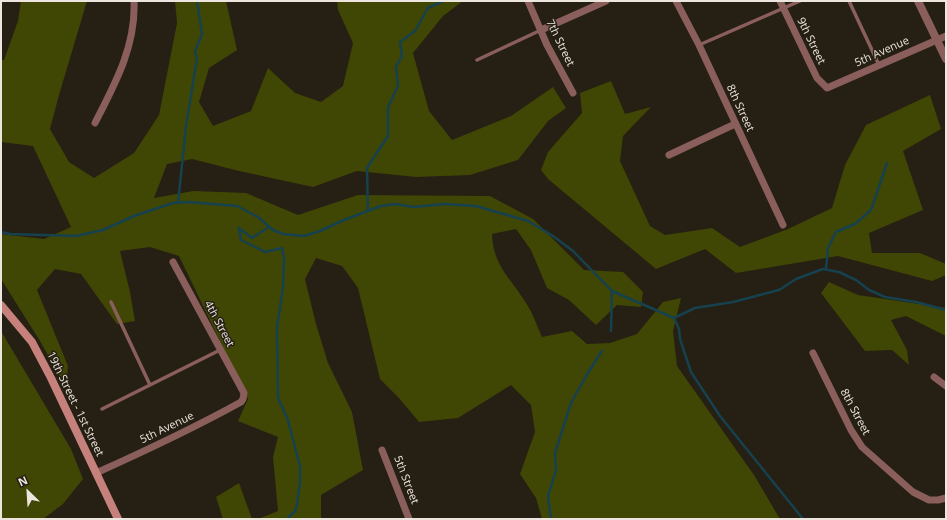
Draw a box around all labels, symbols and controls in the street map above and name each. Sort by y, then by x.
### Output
street label: 9th Street [794,15,828,67]
street label: 7th Street [543,17,577,69]
street label: 5th Avenue [853,34,911,70]
street label: 8th Street [723,82,757,134]
street label: 4th Street [201,299,237,349]
street label: 19th Street - 1st Street [44,349,106,459]
street label: 8th Street [837,387,873,437]
street label: 5th Avenue [138,409,196,447]
street label: 5th Street [391,454,421,506]
north arrow [8,472,48,512]
text: N [15,472,30,489]

